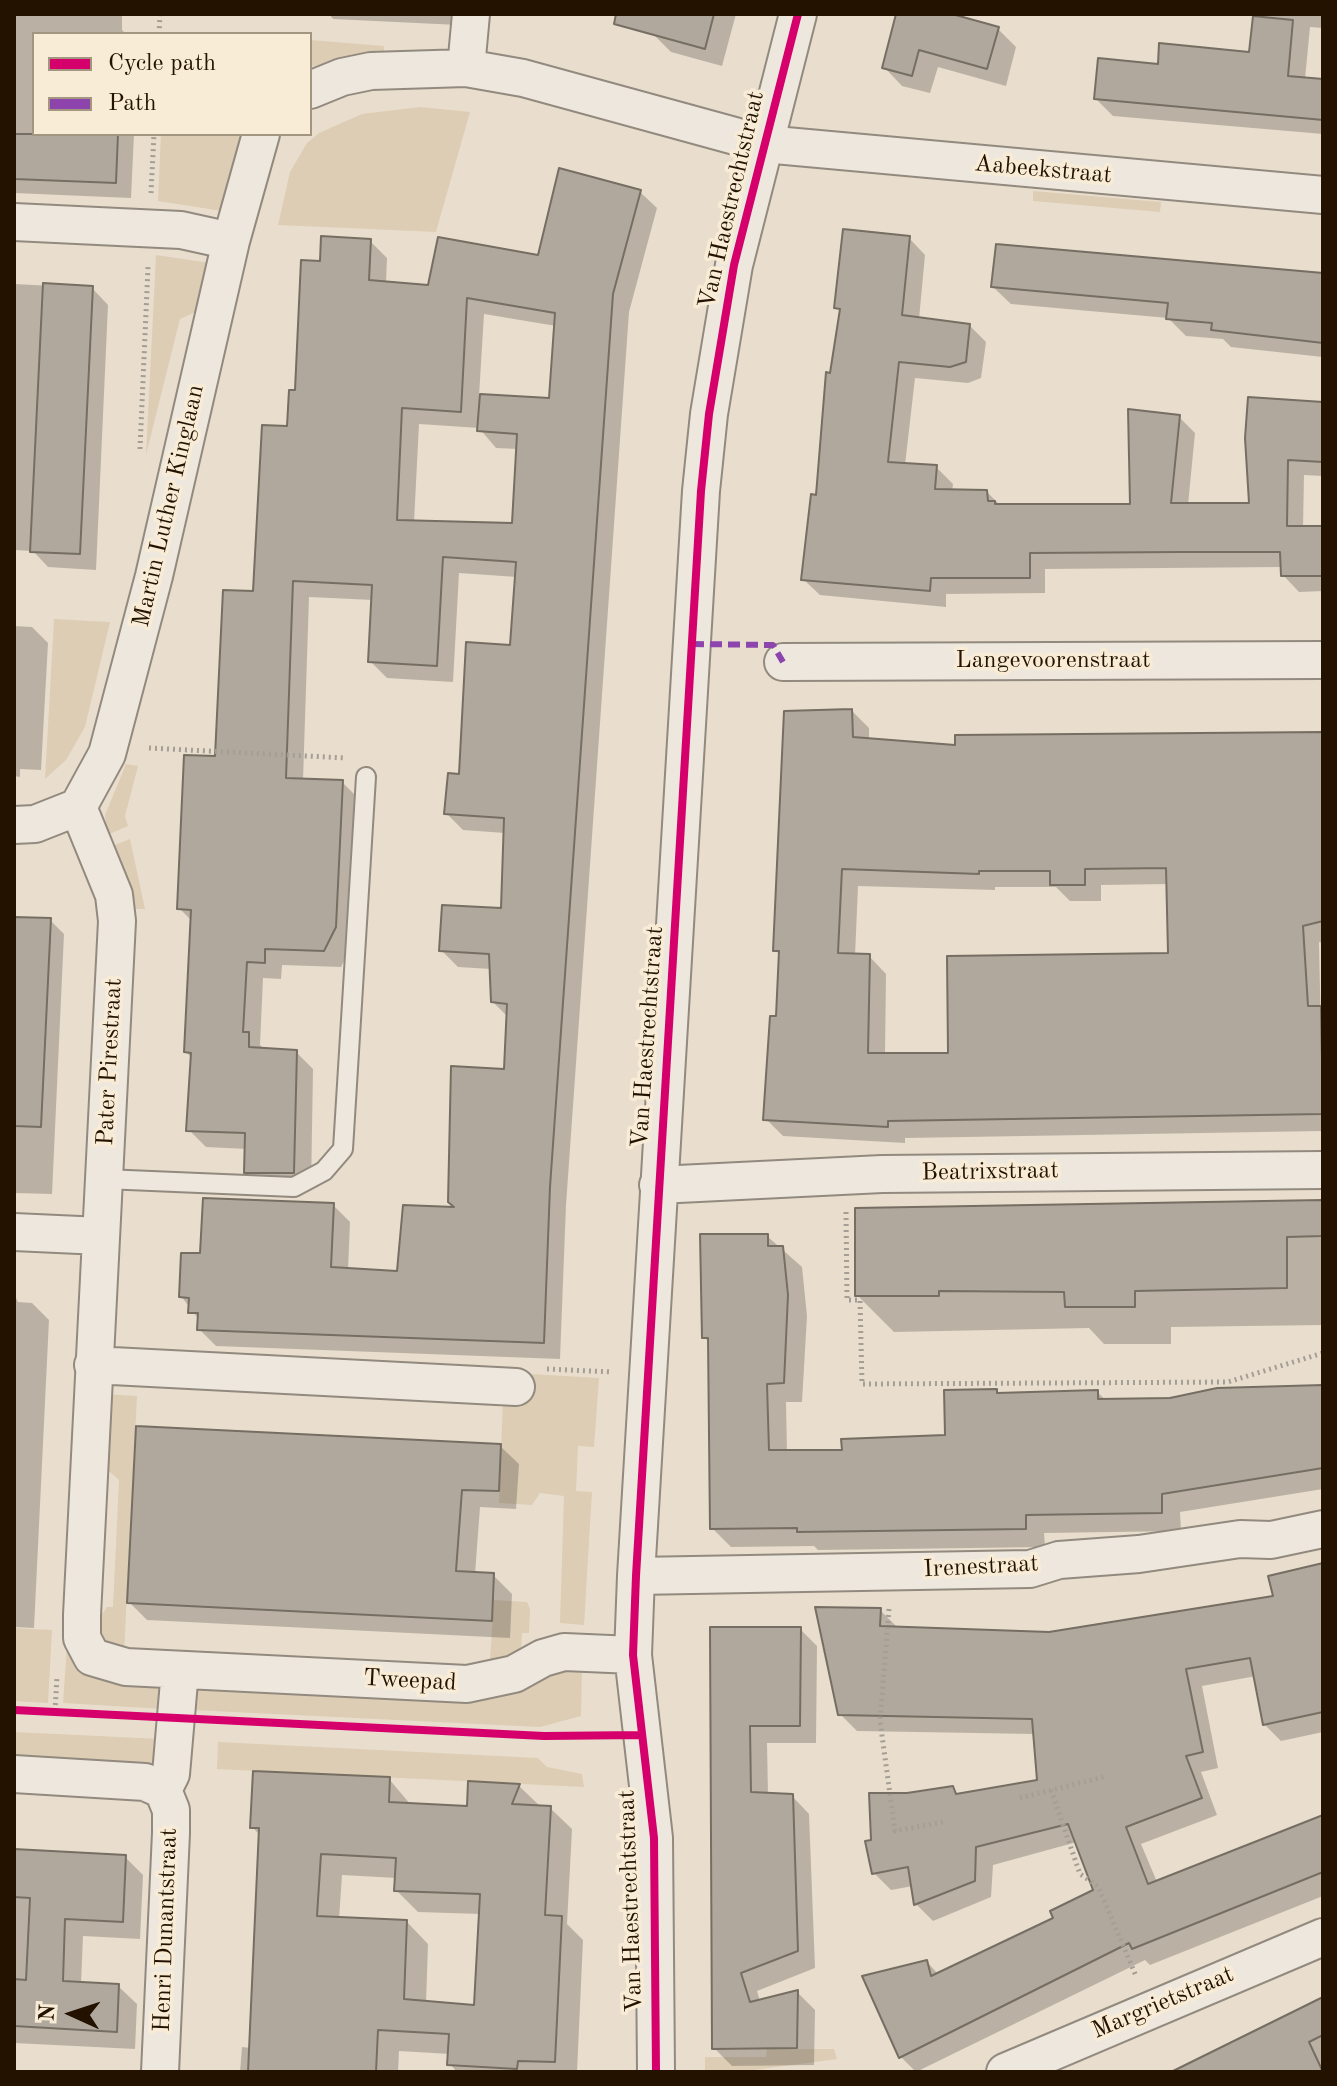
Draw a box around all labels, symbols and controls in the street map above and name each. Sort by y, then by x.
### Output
legend [32,32,312,136]
text: Cycle path [108,52,216,76]
street label: Van Haestrechtstraat [693,88,771,312]
text: Path [108,92,157,116]
street label: Aabeekstraat [973,150,1113,190]
street label: Martin Luther Kinglaan [127,382,211,630]
street label: Langevoorenstraat [956,647,1150,675]
street label: Van Haestrechtstraat [626,925,670,1149]
street label: Pater Pirestraat [91,978,129,1146]
street label: Beatrixstraat [921,1156,1059,1188]
street label: Irenestraat [923,1550,1039,1584]
street label: Tweepad [363,1664,457,1698]
street label: Van Haestrechtstraat [613,1789,649,2013]
street label: Henri Dunantstraat [148,1827,184,2033]
street label: Margrietstraat [1088,1960,1238,2046]
north arrow [32,1974,112,2054]
text: N [37,2004,59,2022]

